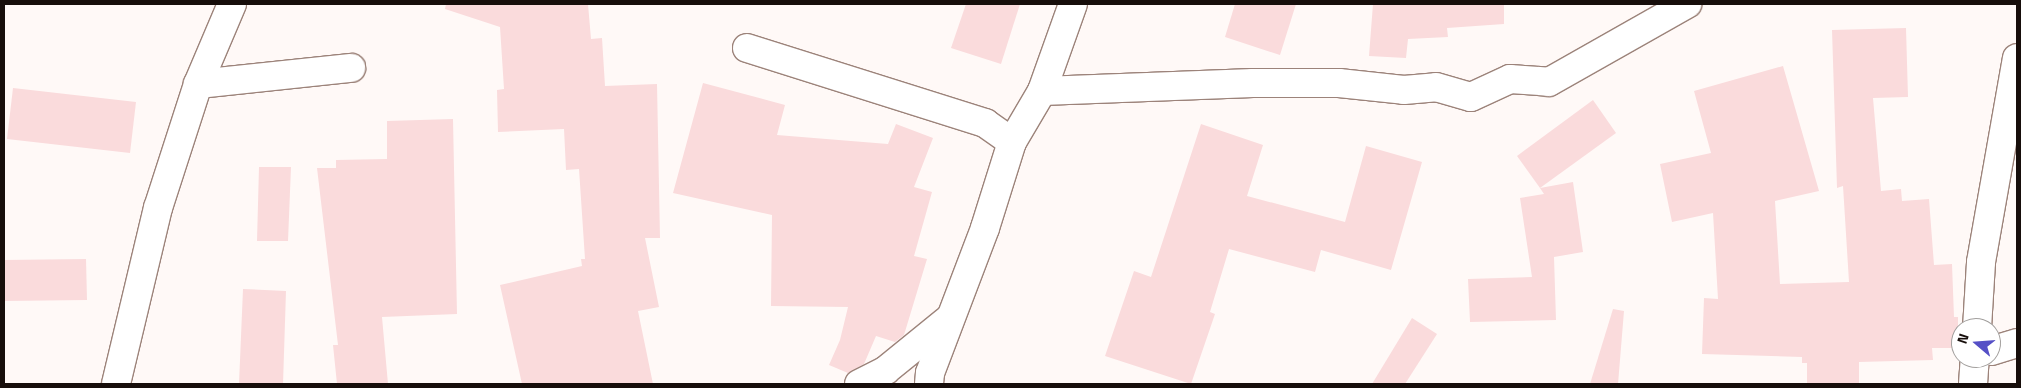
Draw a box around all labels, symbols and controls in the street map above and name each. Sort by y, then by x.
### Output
north arrow [1951,318,2001,368]
text: N [1951,331,1974,346]

